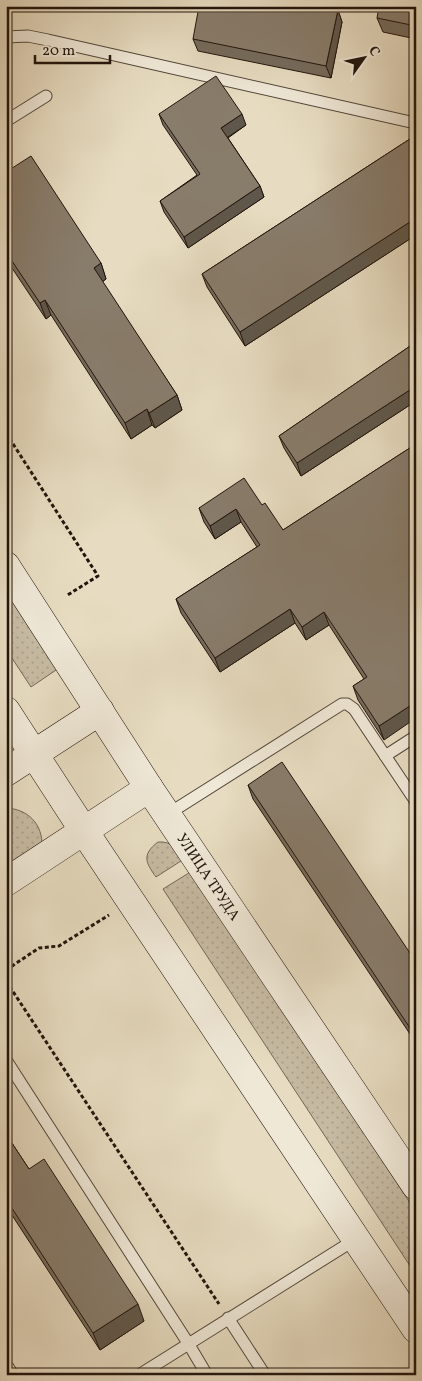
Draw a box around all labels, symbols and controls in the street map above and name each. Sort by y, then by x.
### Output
scale bar [35,32,110,64]
north arrow [340,32,390,82]
text: 20 m [42,41,75,62]
text: С [363,43,384,61]
street label: УЛИЦА ТРУДА [170,830,244,926]

